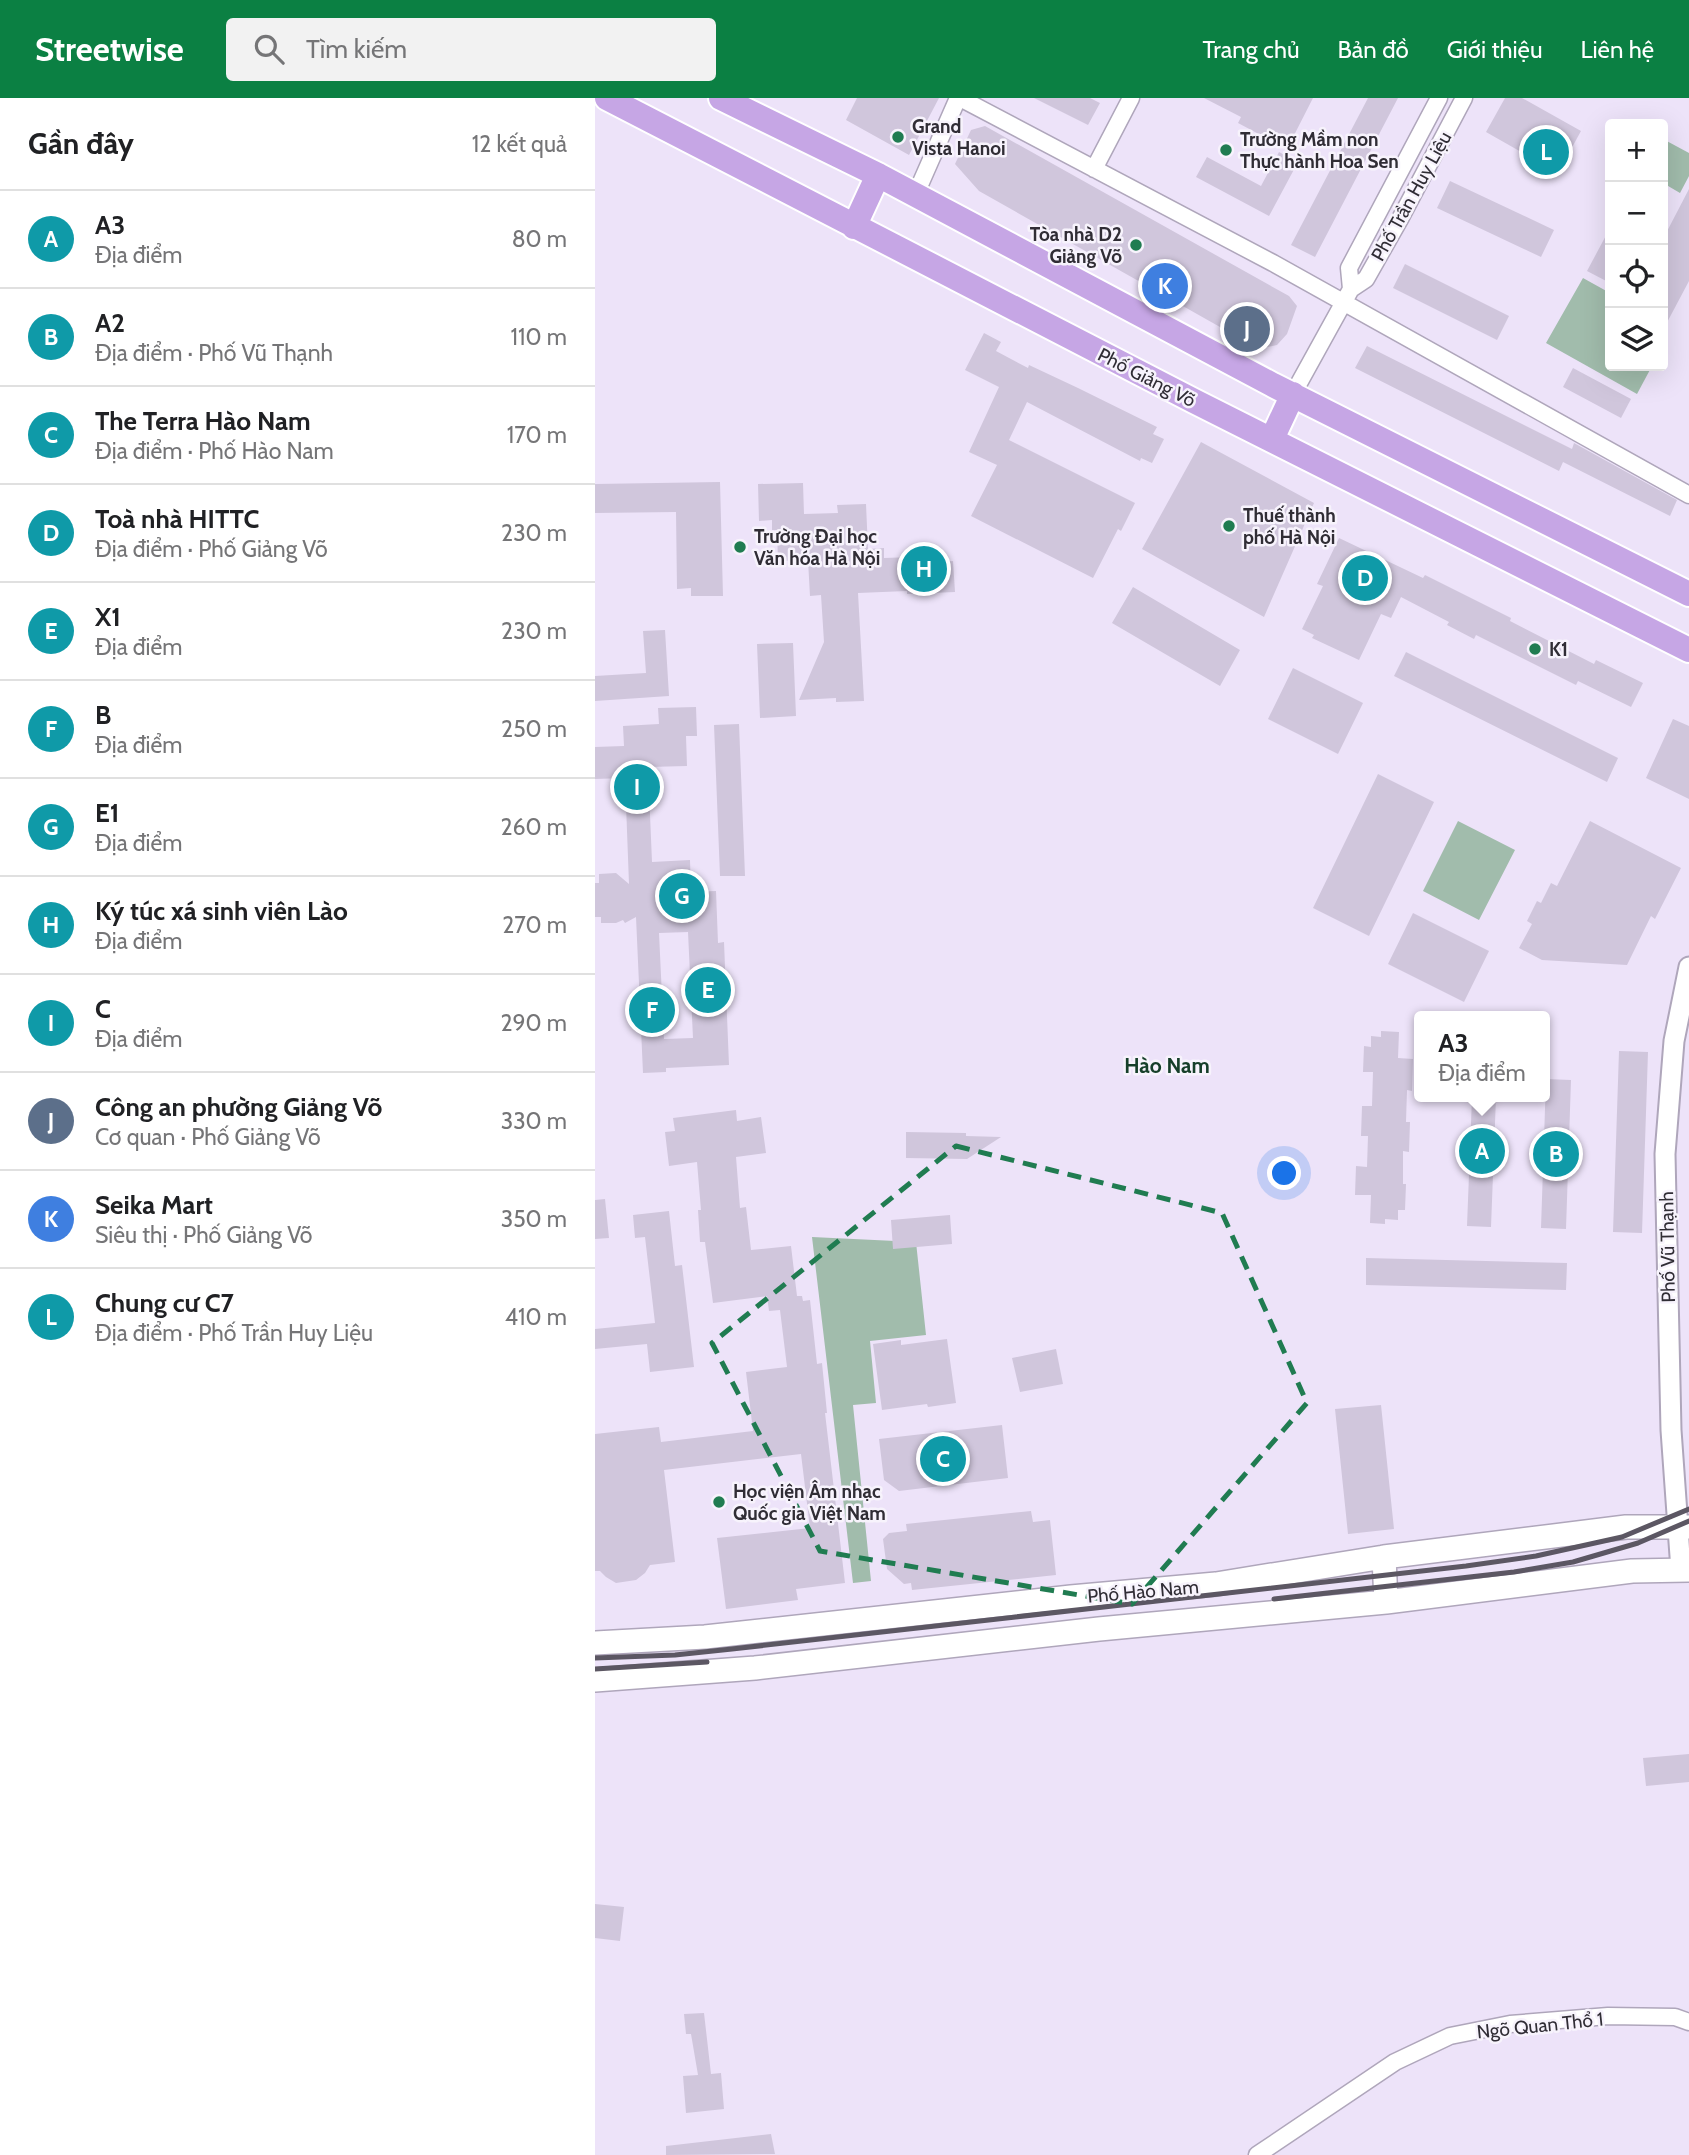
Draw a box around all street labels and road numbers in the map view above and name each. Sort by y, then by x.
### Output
street label: Phố Trần Huy Liệu [1366,128,1457,265]
street label: Phố Giảng Võ [1094,343,1200,412]
street label: Phố Vũ Thạnh [1655,1191,1680,1303]
street label: Phố Hào Nam [1086,1575,1200,1608]
street label: Ngõ Quan Thổ 1 [1476,2007,1604,2044]

